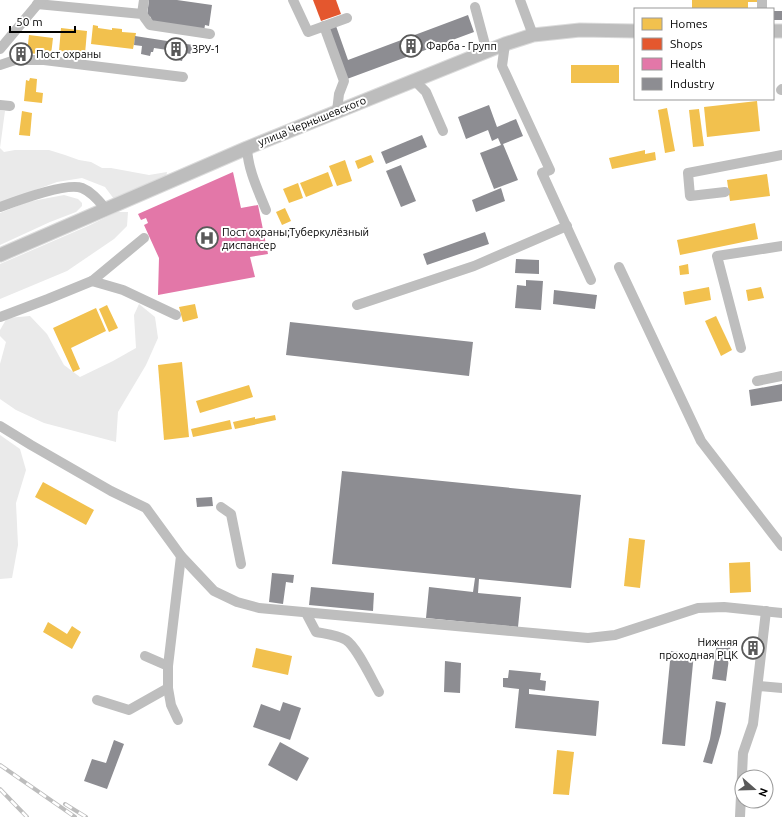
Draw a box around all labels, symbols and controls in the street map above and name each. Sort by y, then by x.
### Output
scale bar [10,8,75,34]
legend [634,8,774,100]
text: 50 m [16,15,43,28]
text: Homes [670,17,708,30]
building icon: Фарба - Групп [398,33,424,59]
building icon: ЗРУ-1 [163,36,189,62]
text: Shops [670,37,702,50]
place label: Фарба - Групп [426,40,497,52]
building icon: Пост охраны [8,41,34,67]
place label: ЗРУ-1 [192,43,220,55]
place label: Пост охраны [36,48,101,60]
text: Health [670,57,706,70]
text: Industry [670,77,715,90]
street label: улица Чернышевского [256,94,368,148]
hospital icon: Пост охраны;Туберкулёзный диспансер [194,225,220,251]
place label: Пост охраны;Туберкулёзный диспансер [222,226,369,251]
building icon: Нижняя проходная РЦК [740,635,766,661]
place label: Нижняя проходная РЦК [659,636,738,661]
north arrow [734,769,774,809]
text: N [756,787,770,798]

